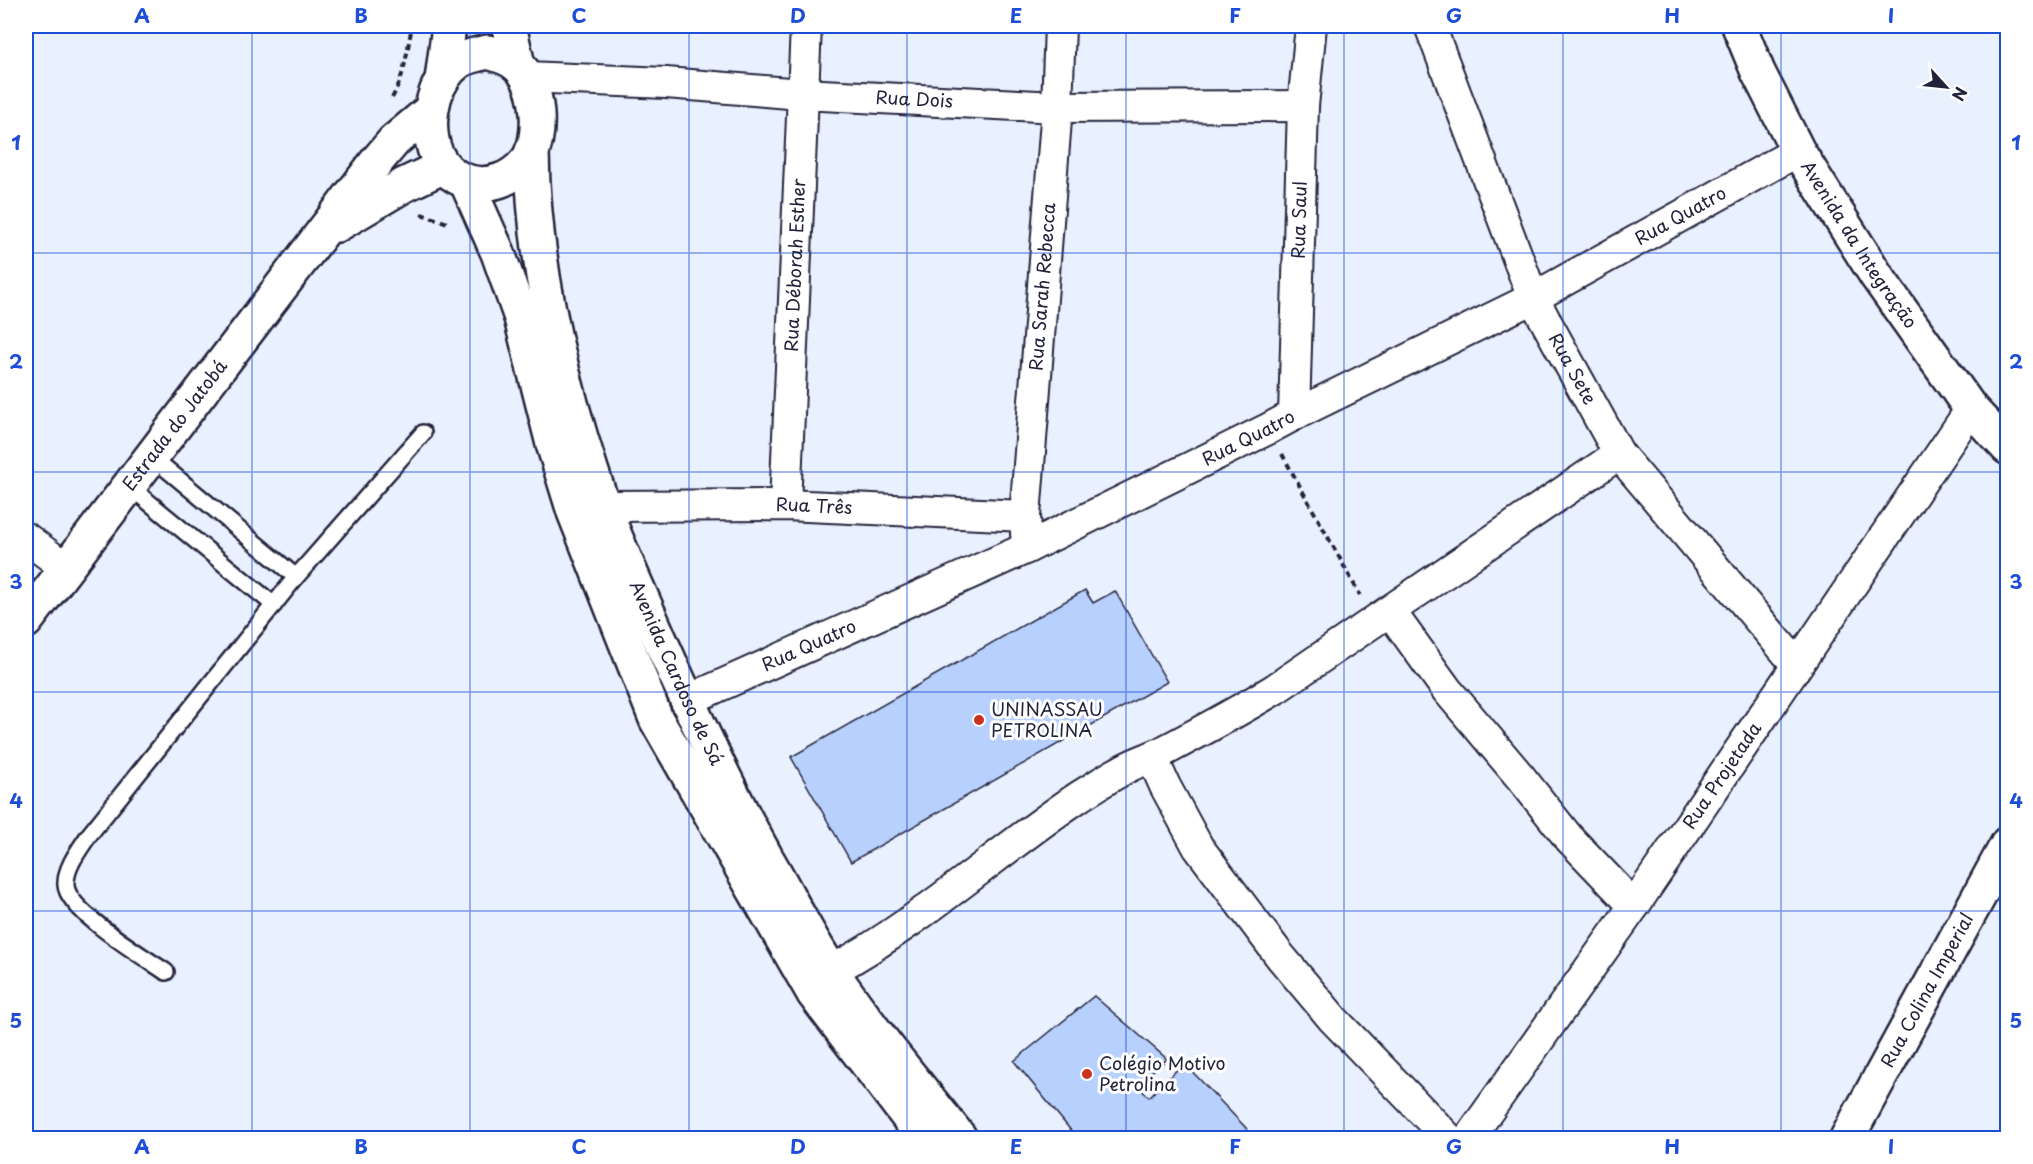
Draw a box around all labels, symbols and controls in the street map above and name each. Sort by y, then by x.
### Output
text: A [134,0,150,30]
text: B [354,0,368,30]
text: C [571,0,587,30]
text: D [790,0,806,30]
text: E [1010,0,1022,30]
text: F [1229,0,1241,30]
text: G [1446,0,1462,30]
text: H [1664,0,1680,30]
text: I [1888,0,1894,30]
north arrow [1916,57,1976,117]
street label: Rua Dois [875,83,954,114]
text: N [1947,83,1974,105]
text: 1 [11,127,21,157]
text: 1 [2011,127,2021,157]
street label: Avenida da Integração [1795,155,1925,333]
street label: Rua Déborah Esther [777,177,811,352]
street label: Rua Quatro [1629,179,1731,251]
street label: Rua Saul [1284,181,1313,259]
street label: Rua Sarah Rebecca [1021,201,1062,372]
street label: Rua Sete [1543,328,1604,409]
text: 2 [9,346,23,376]
text: 2 [2009,346,2023,376]
street label: Estrada do Jatobá [115,353,233,496]
street label: Rua Quatro [1197,402,1299,472]
street label: Rua Três [776,490,853,520]
text: 3 [9,566,23,596]
text: 3 [2009,566,2023,596]
street label: Avenida Cardoso de Sá [624,576,731,770]
street label: Rua Quatro [757,611,860,677]
place label: UNINASSAU PETROLINA [991,695,1103,743]
marker: UNINASSAU PETROLINA [972,713,986,727]
street label: Rua Projetada [1675,715,1767,834]
text: 4 [9,785,23,815]
text: 4 [2009,785,2023,815]
street label: Rua Colina Imperial [1873,908,1979,1072]
text: 5 [10,1005,22,1035]
text: 5 [2010,1005,2022,1035]
place label: Colégio Motivo Petrolina [1099,1049,1226,1097]
marker: Colégio Motivo Petrolina [1080,1067,1094,1081]
text: A [134,1131,150,1161]
text: B [354,1131,368,1161]
text: C [571,1131,587,1161]
text: D [790,1131,806,1161]
text: E [1010,1131,1022,1161]
text: F [1229,1131,1241,1161]
text: G [1446,1131,1462,1161]
text: H [1664,1131,1680,1161]
text: I [1888,1131,1894,1161]

